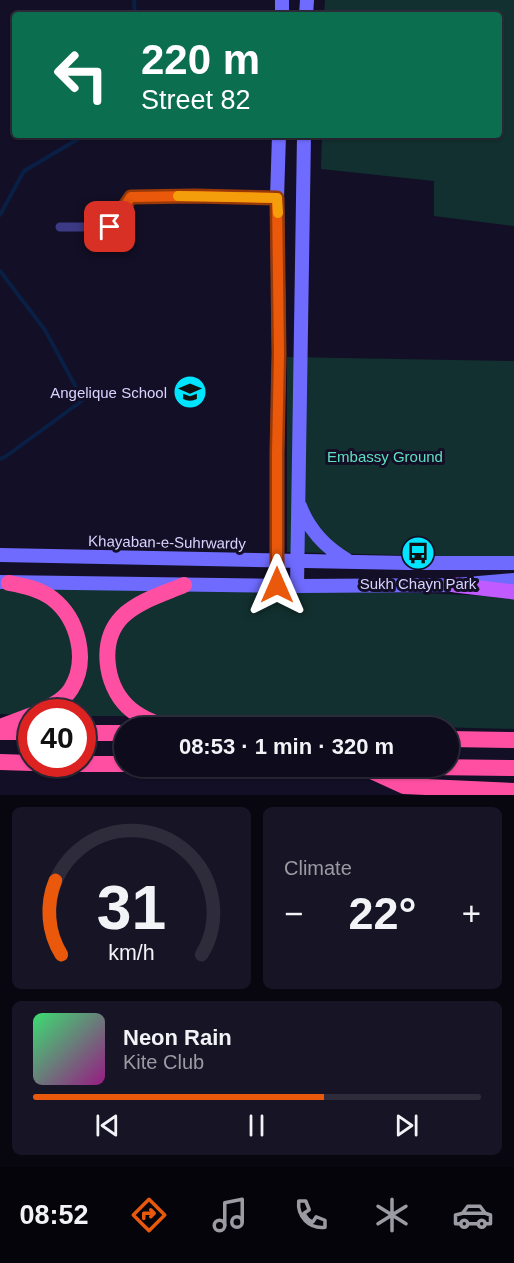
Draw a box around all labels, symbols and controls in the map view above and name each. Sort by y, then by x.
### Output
icon: left [42,36,120,114]
text: 220 m [141,36,260,83]
text: Street 82 [141,85,251,115]
pin [84,201,135,252]
icon: arrive [93,210,126,243]
school or university icon: Angelique School [172,374,208,410]
place label: Angelique School [50,384,167,401]
park label: Embassy Ground [327,448,443,465]
street label: Khayaban-e-Suhrwardy [88,532,246,552]
bus stop icon: Sukh Chayn Park [400,535,436,571]
position arrow [245,553,309,617]
place label: Sukh Chayn Park [360,575,477,592]
speed limit sign: 40 [18,699,96,777]
text: 08:53 · 1 min · 320 m [179,734,394,759]
text: Climate [284,857,352,879]
text: 31 [97,873,166,942]
text: 22° [348,888,417,939]
text: − [284,895,303,932]
text: + [462,895,481,932]
text: km/h [108,941,155,965]
text: Neon Rain [123,1025,232,1050]
text: Kite Club [123,1051,204,1073]
icon: previous [91,1109,124,1142]
icon: pause [240,1109,273,1142]
icon: next [390,1109,423,1142]
icon: directions [128,1194,170,1236]
icon: music [209,1194,251,1236]
icon: phone [290,1194,332,1236]
icon: climate [371,1194,413,1236]
icon: car [452,1194,494,1236]
text: 08:52 [20,1200,89,1230]

